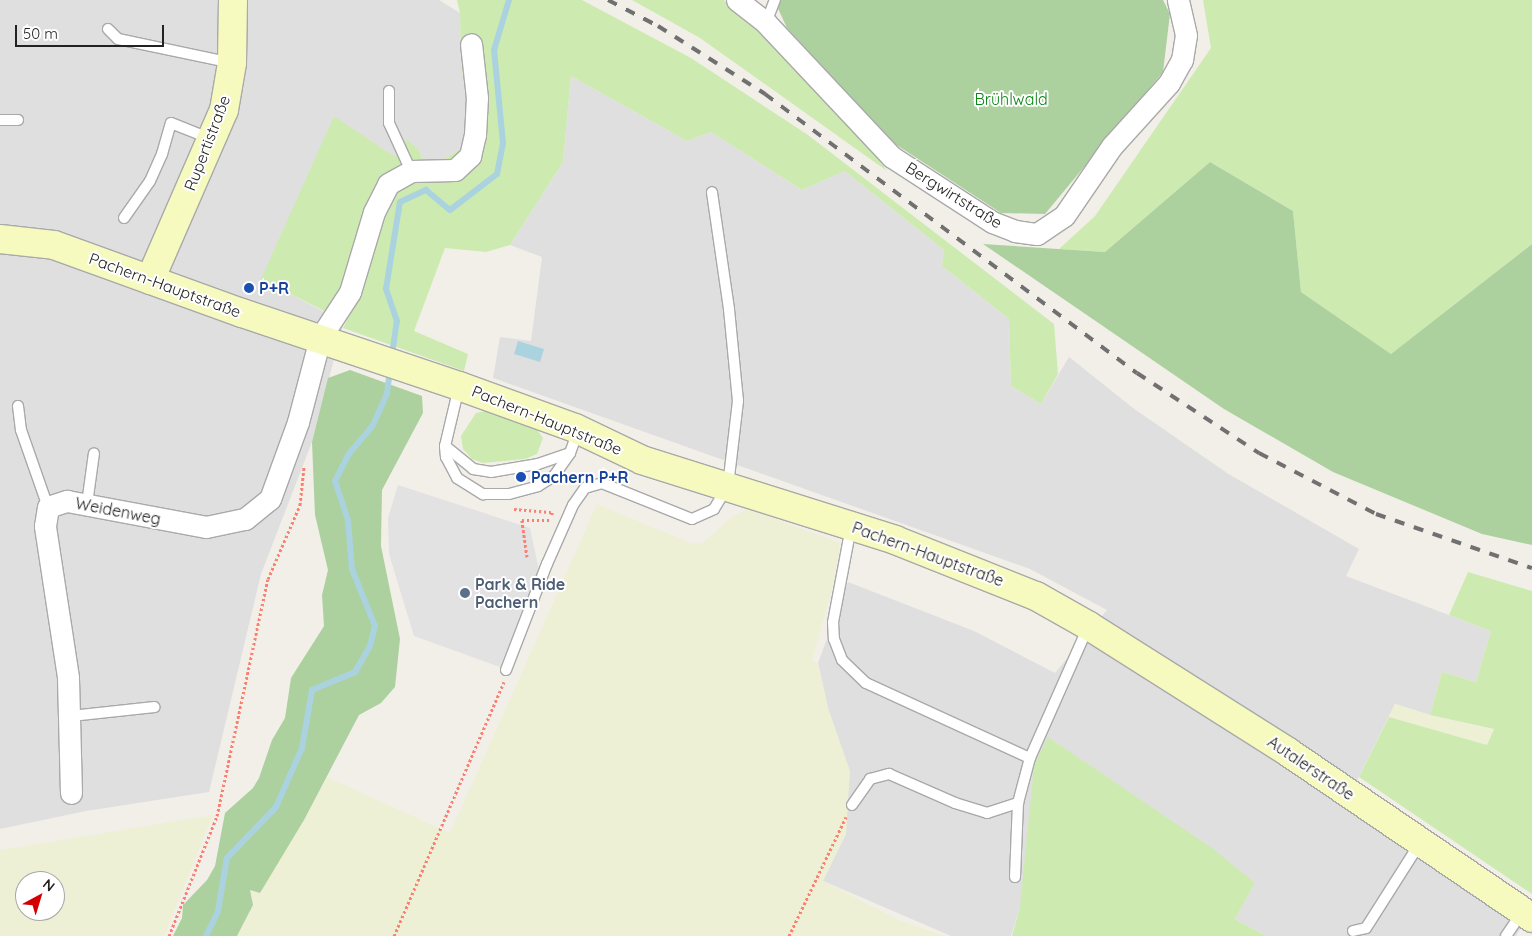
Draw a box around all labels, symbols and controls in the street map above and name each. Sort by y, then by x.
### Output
scale bar [18,15,166,47]
text: 50 m [23,24,58,43]
park label: Brühlwald [974,89,1048,109]
street label: Rupertistraße [180,93,234,193]
street label: Bergwirtstraße [902,158,1006,232]
street label: Pachern-Hauptstraße [86,249,244,321]
place label: P+R [259,278,289,298]
marker: P+R [243,282,255,294]
street label: Pachern-Hauptstraße [469,381,625,459]
place label: Pachern P+R [531,467,629,487]
marker: Pachern P+R [515,471,527,483]
street label: Weidenweg [74,493,162,529]
street label: Pachern-Hauptstraße [849,518,1007,590]
place label: Park & Ride Pachern [475,574,565,612]
marker: Park & Ride Pachern [459,587,471,599]
street label: Autalerstraße [1264,732,1358,804]
north arrow [15,871,65,921]
text: N [39,875,58,895]

